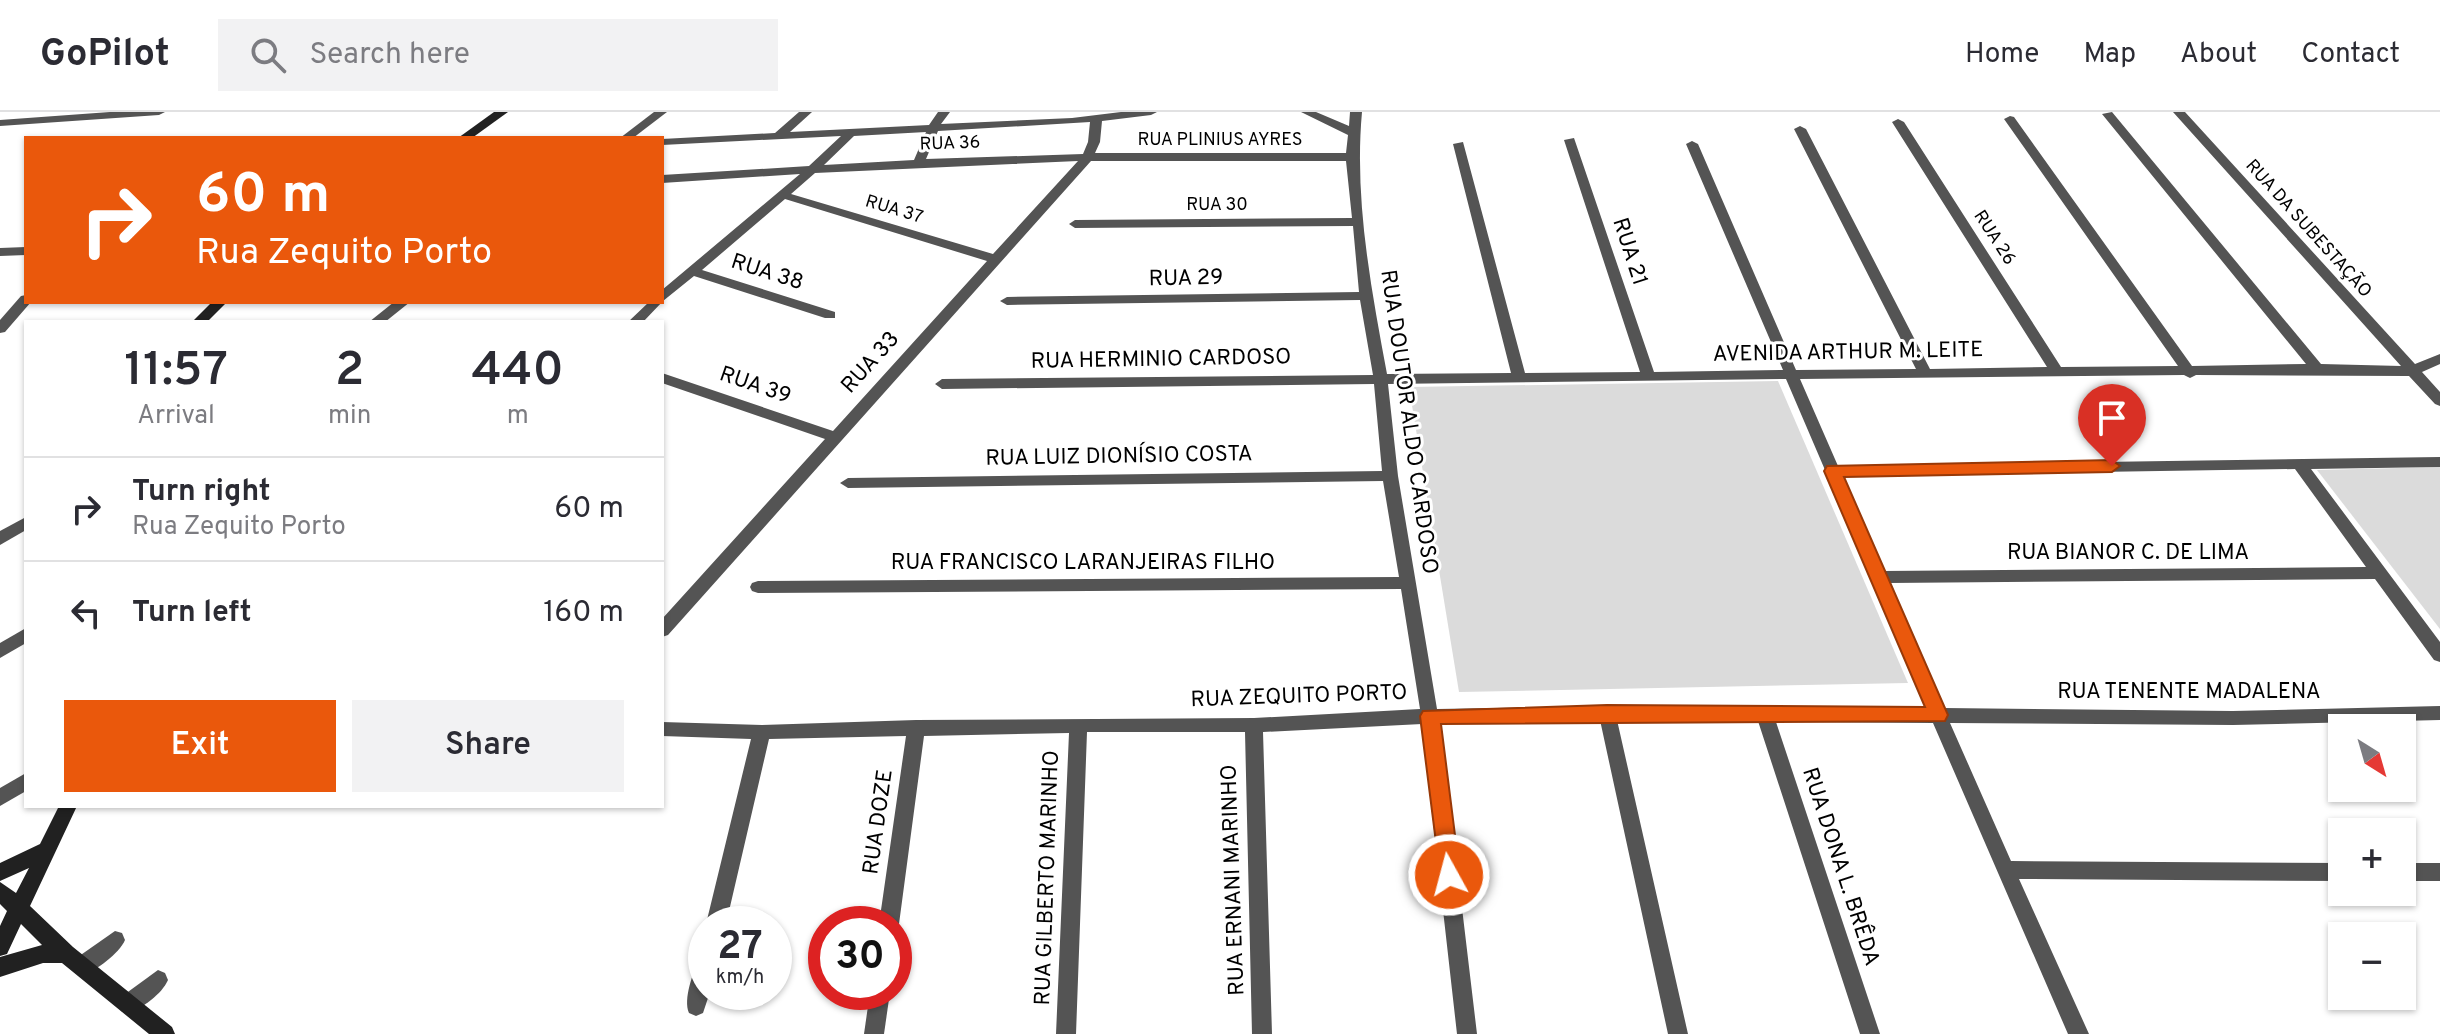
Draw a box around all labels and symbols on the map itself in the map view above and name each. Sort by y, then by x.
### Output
street label: RUA PLINIUS AYRES [1137,129,1303,152]
street label: RUA 36 [919,131,981,157]
street label: RUA DA SUBESTAÇÃO [2240,154,2378,303]
street label: RUA 37 [862,190,926,230]
street label: RUA 30 [1186,194,1248,217]
street label: RUA 26 [1968,206,2020,270]
street label: RUA 21 [1605,215,1653,289]
street label: RUA 38 [727,249,807,297]
street label: RUA 29 [1149,265,1223,293]
street label: RUA DOUTOR ALDO CARDOSO [1373,268,1443,576]
street label: RUA 33 [836,326,906,400]
street label: AVENIDA ARTHUR M. LEITE [1712,337,1984,369]
street label: RUA HERMINIO CARDOSO [1030,344,1292,376]
street label: RUA 39 [716,361,794,411]
pin [2078,384,2146,466]
street label: RUA LUIZ DIONÍSIO COSTA [985,439,1253,473]
street label: RUA BIANOR C. DE LIMA [2007,540,2249,567]
street label: RUA FRANCISCO LARANJEIRAS FILHO [891,550,1275,577]
street label: RUA TENENTE MADALENA [2057,679,2321,706]
street label: RUA ZEQUITO PORTO [1190,680,1408,714]
north arrow [2328,714,2416,802]
street label: RUA GILBERTO MARINHO [1030,750,1066,1006]
street label: RUA ERNANI MARINHO [1216,764,1252,996]
street label: RUA DONA L. BRÊDA [1795,764,1887,970]
street label: RUA DOZE [858,768,900,876]
position arrow [1407,833,1491,917]
speed limit sign: 30 [808,906,912,1010]

